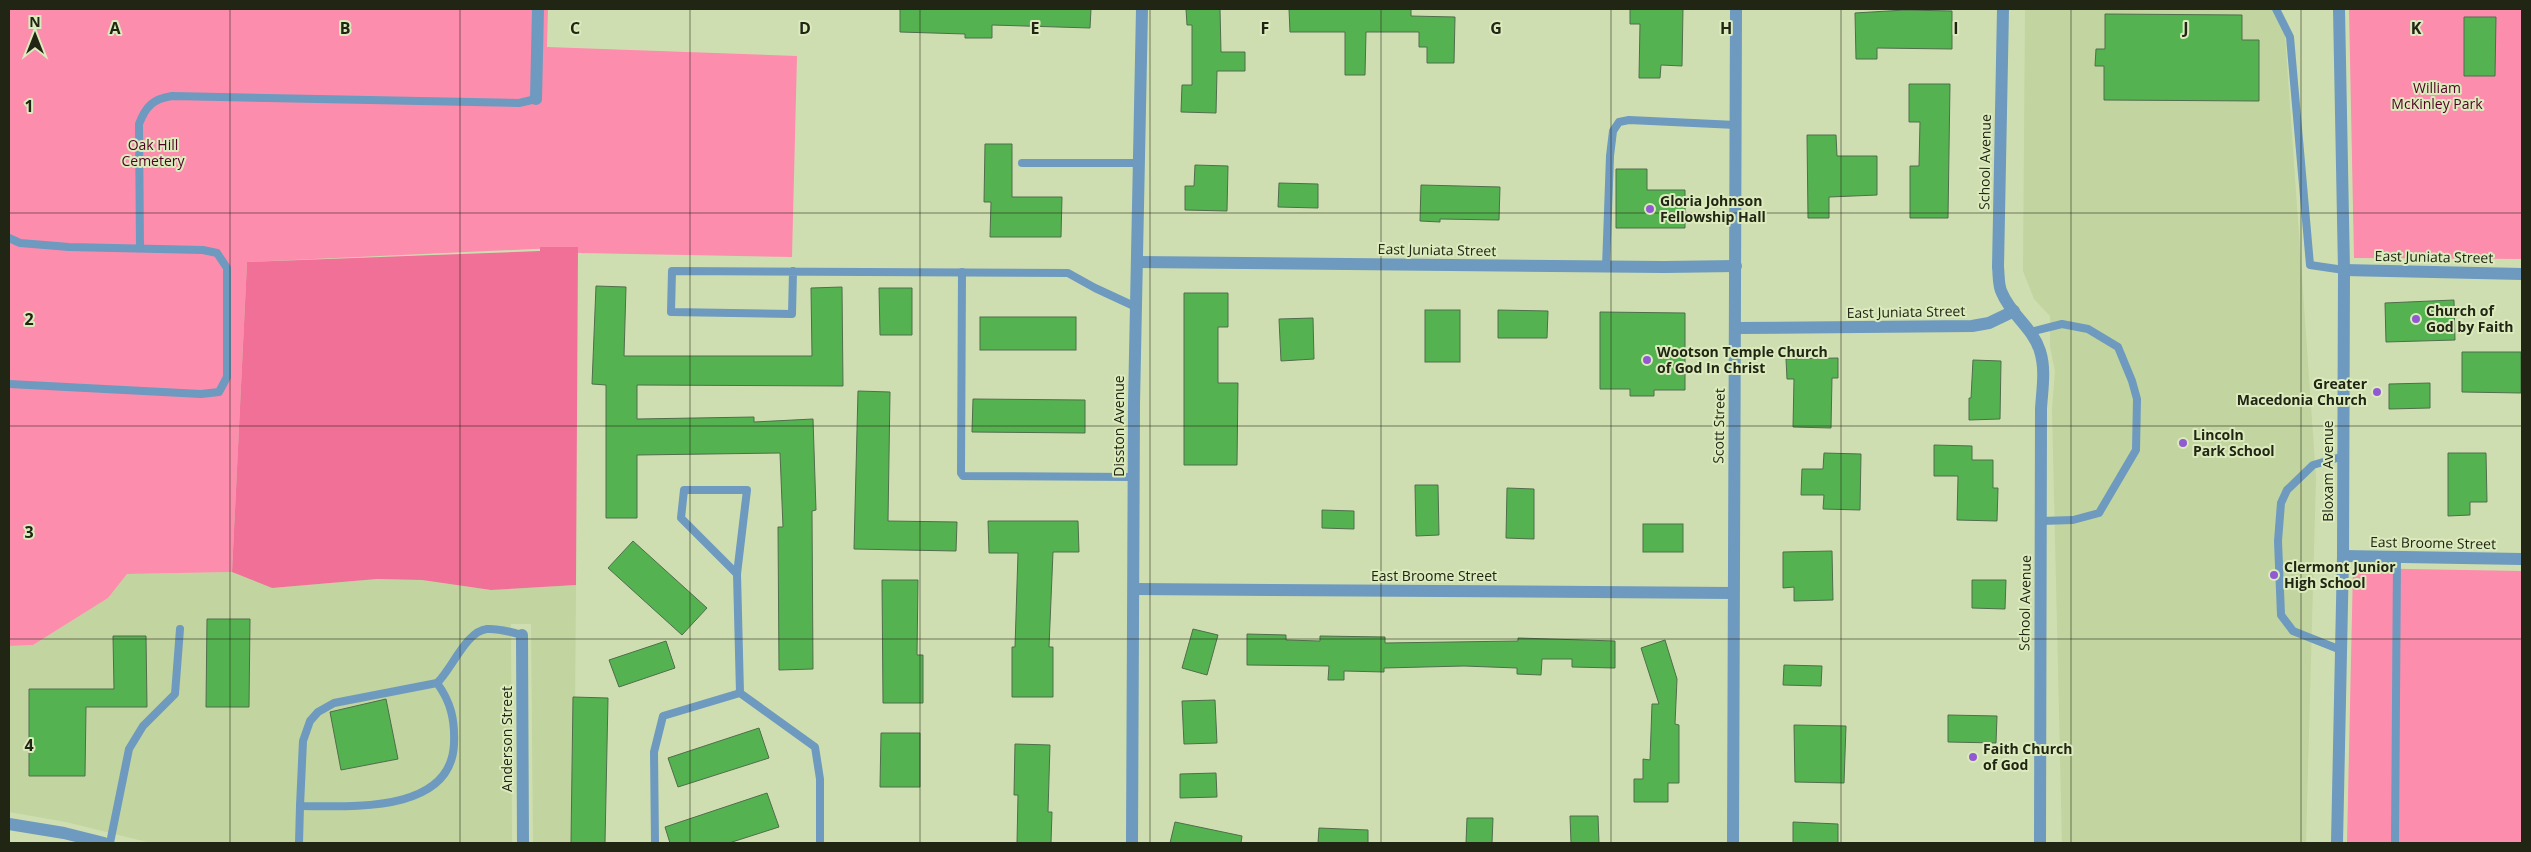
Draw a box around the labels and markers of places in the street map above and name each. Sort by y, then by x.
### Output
place label: Gloria Johnson Fellowship Hall [1660,191,1766,226]
marker: Gloria Johnson Fellowship Hall [1644,203,1656,215]
place label: Church of God by Faith [2426,301,2513,336]
marker: Church of God by Faith [2410,313,2422,325]
place label: Wootson Temple Church of God In Christ [1657,342,1828,377]
marker: Wootson Temple Church of God In Christ [1641,354,1653,366]
place label: Greater Macedonia Church [2237,374,2368,409]
marker: Greater Macedonia Church [2371,386,2383,398]
place label: Lincoln Park School [2193,425,2275,460]
marker: Lincoln Park School [2177,437,2189,449]
place label: Clermont Junior High School [2284,557,2396,592]
marker: Clermont Junior High School [2268,569,2280,581]
place label: Faith Church of God [1983,739,2072,774]
marker: Faith Church of God [1967,751,1979,763]

